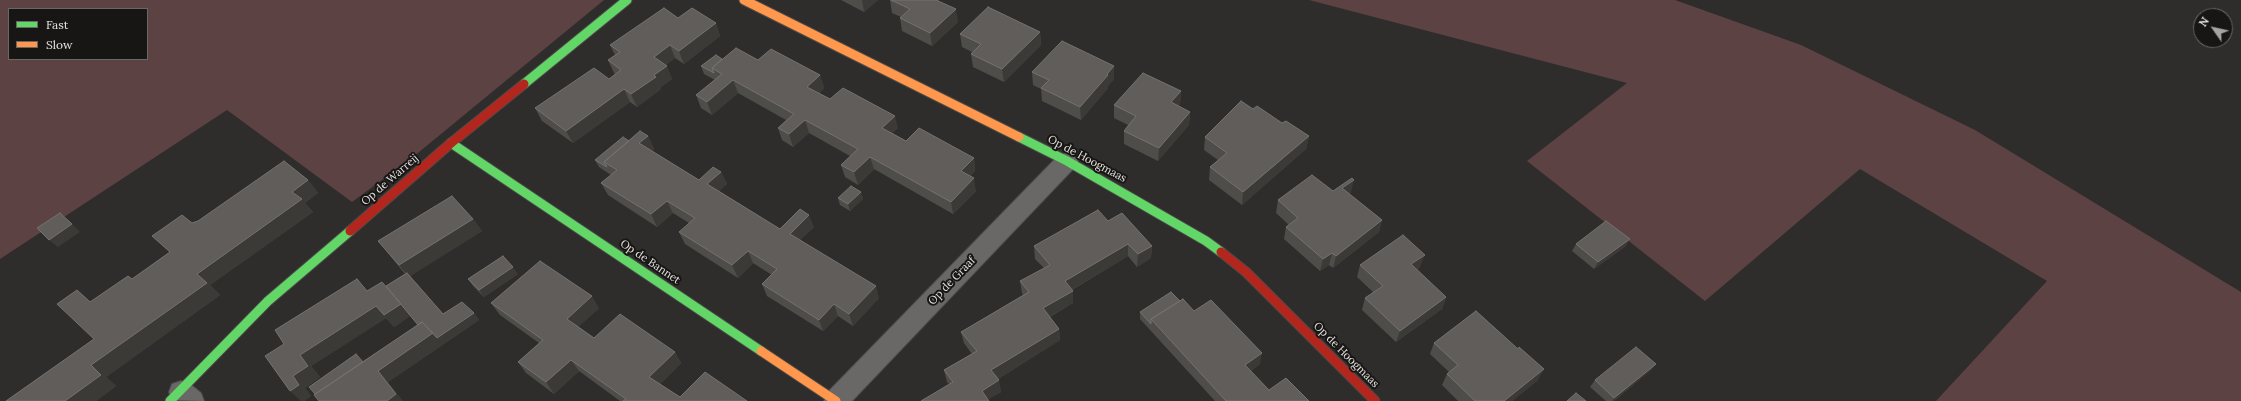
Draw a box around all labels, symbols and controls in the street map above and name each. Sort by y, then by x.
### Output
legend [8,8,148,60]
north arrow [2193,8,2233,48]
text: N [2196,14,2212,29]
text: Fast [46,17,69,32]
text: Slow [46,37,73,52]
street label: Op de Hoogmaas [1045,133,1129,185]
street label: Op de Warreij [359,152,421,208]
street label: Op de Bannet [617,237,683,287]
street label: Op de Graaf [926,254,978,308]
street label: Op de Hoogmaas [1311,320,1381,390]

